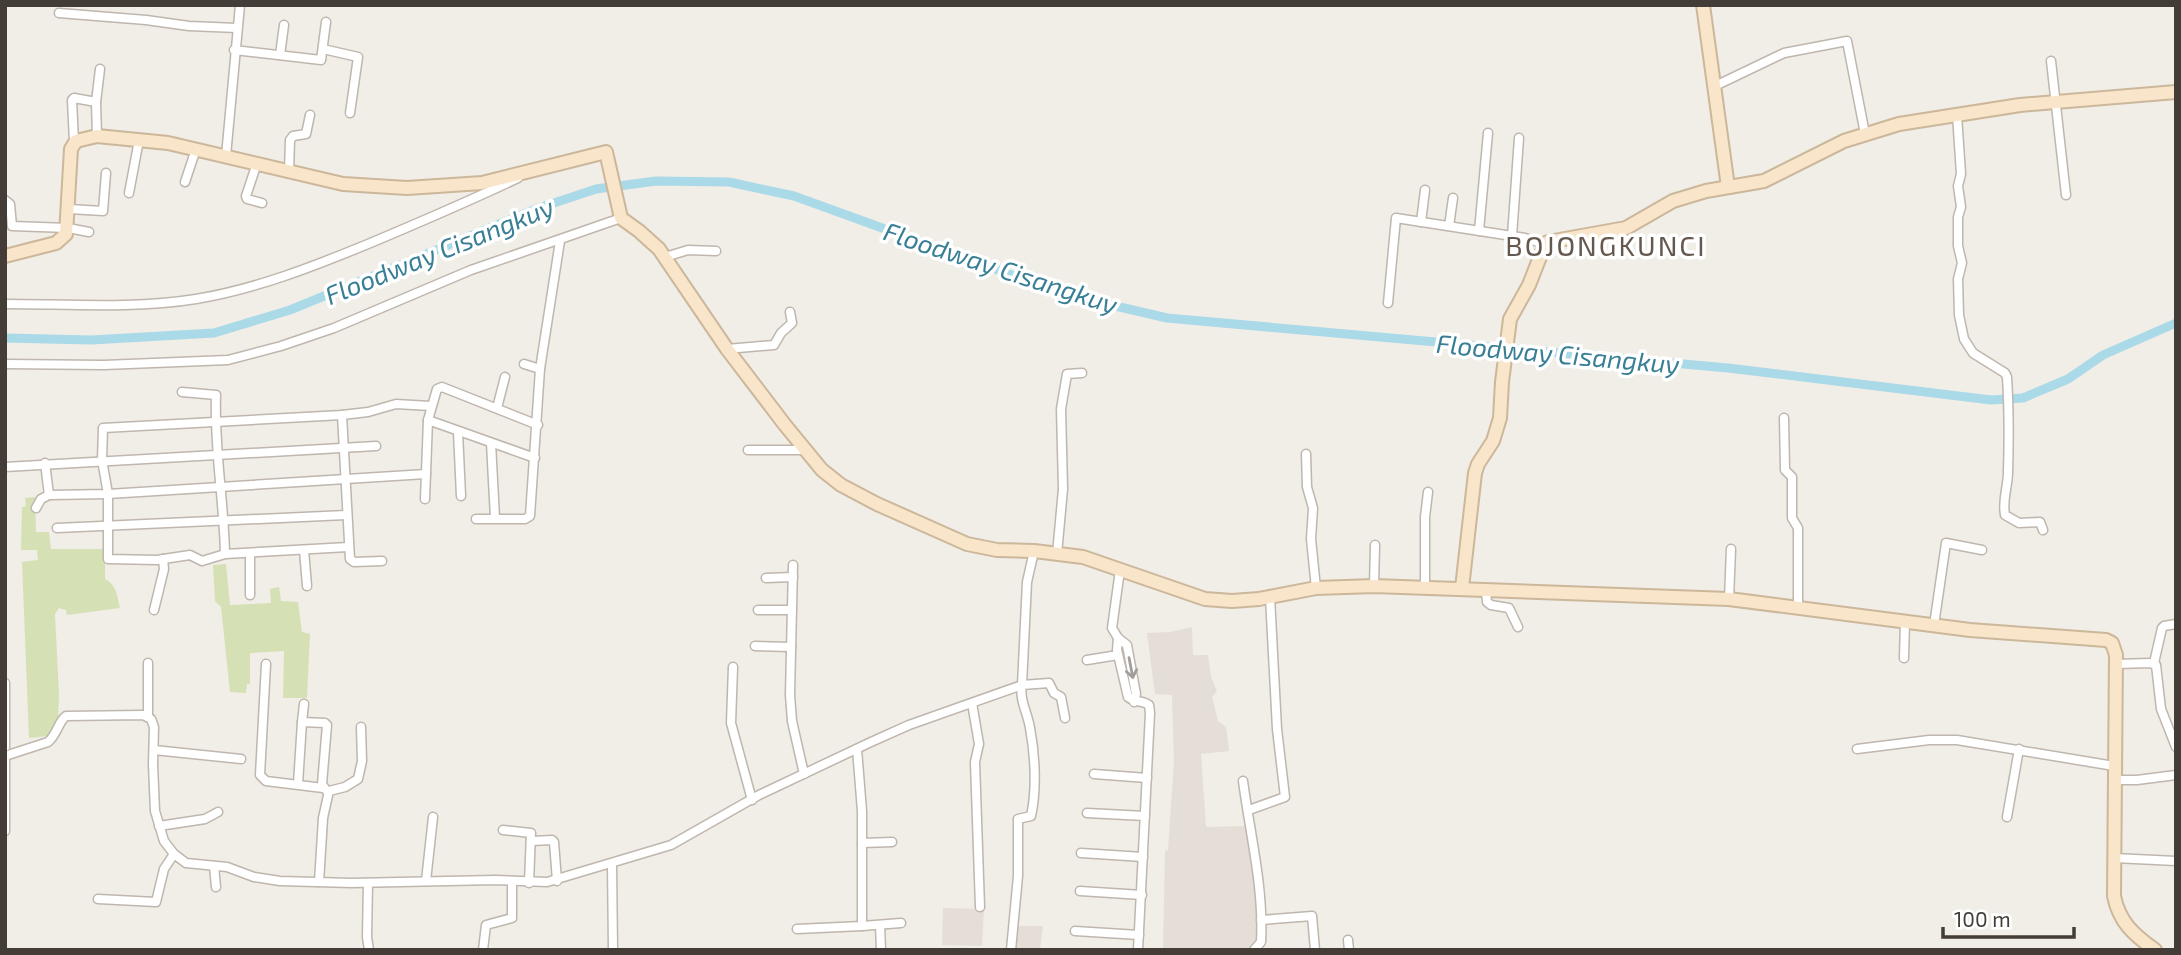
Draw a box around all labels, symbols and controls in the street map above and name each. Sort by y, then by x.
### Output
water label: Floodway Cisangkuy [320,190,558,311]
water label: Floodway Cisangkuy [880,215,1122,320]
district label: BOJONGKUNCI [1505,228,1707,262]
water label: Floodway Cisangkuy [1435,327,1681,380]
one-way arrow [1125,656,1139,679]
scale bar [1943,895,2074,939]
text: 100 m [1954,906,2011,931]

